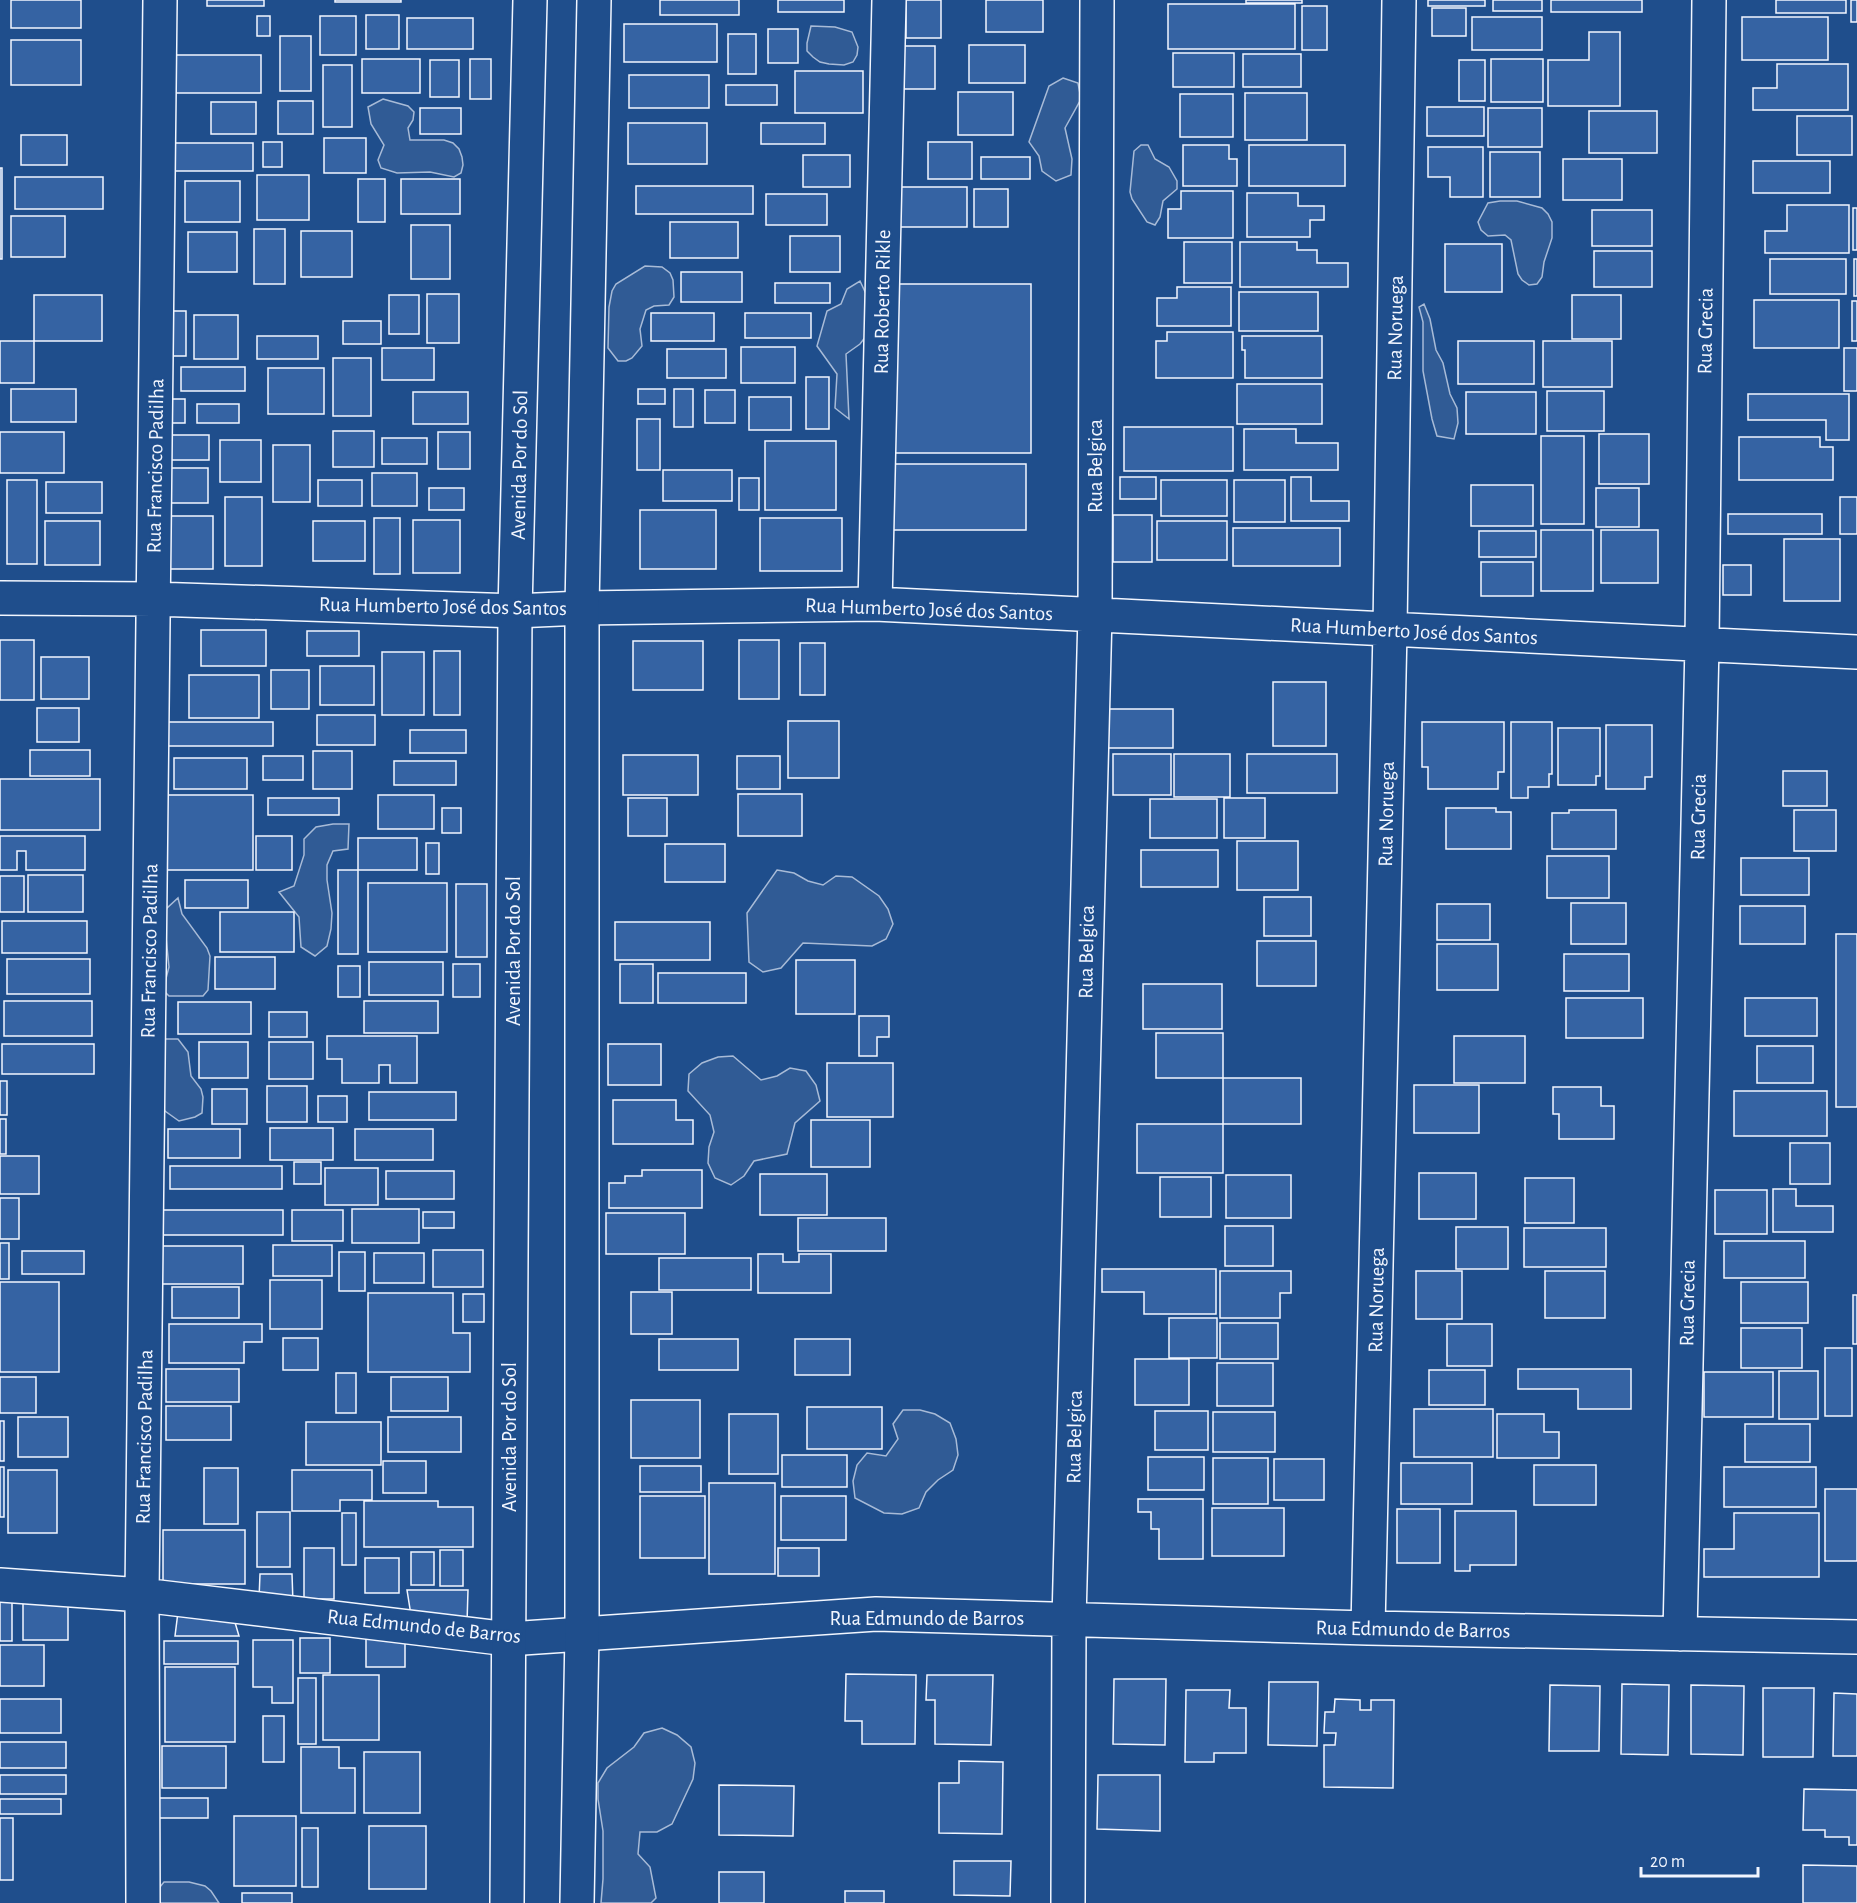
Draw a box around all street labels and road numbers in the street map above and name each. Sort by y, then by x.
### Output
street label: Rua Roberto Rikle [871,229,894,375]
street label: Rua Noruega [1384,275,1407,381]
street label: Rua Grecia [1694,287,1717,374]
street label: Rua Francisco Padilha [143,378,168,554]
street label: Avenida Por do Sol [508,390,531,540]
street label: Rua Belgica [1085,419,1106,513]
street label: Rua Humberto José dos Santos [319,594,567,619]
street label: Rua Humberto José dos Santos [805,595,1053,624]
street label: Rua Humberto José dos Santos [1290,615,1538,648]
street label: Rua Noruega [1375,761,1398,867]
street label: Rua Grecia [1687,773,1710,860]
street label: Rua Francisco Padilha [137,863,162,1039]
street label: Avenida Por do Sol [503,876,524,1026]
street label: Rua Belgica [1075,905,1098,999]
street label: Rua Noruega [1365,1247,1388,1353]
street label: Rua Grecia [1676,1259,1699,1346]
street label: Rua Francisco Padilha [132,1349,157,1525]
street label: Avenida Por do Sol [499,1362,520,1512]
street label: Rua Belgica [1063,1390,1086,1484]
street label: Rua Edmundo de Barros [326,1606,522,1647]
street label: Rua Edmundo de Barros [830,1608,1024,1629]
street label: Rua Edmundo de Barros [1315,1617,1511,1642]

